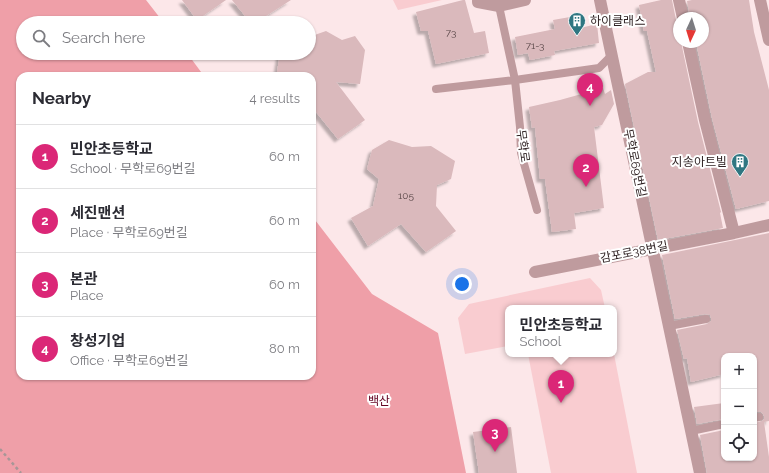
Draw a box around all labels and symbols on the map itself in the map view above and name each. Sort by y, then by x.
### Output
building icon: 하이클래스 [567,11,587,36]
north arrow [673,12,709,48]
place label: 하이클래스 [590,14,645,28]
house number: 73 [446,27,456,38]
house number: 71-3 [526,40,544,51]
pin: 4 [577,73,603,106]
street label: 무학로69번길 [621,128,649,198]
street label: 무학로 [514,129,532,163]
building icon: 지송아트빌 [730,152,750,177]
pin: 2 [573,154,599,187]
place label: 지송아트빌 [672,155,727,169]
house number: 105 [398,190,414,201]
street label: 감포로38번길 [599,239,669,265]
your location [452,274,472,294]
pin: 1 [548,370,574,403]
park label: 백산 [368,394,390,408]
pin: 3 [482,419,508,452]

